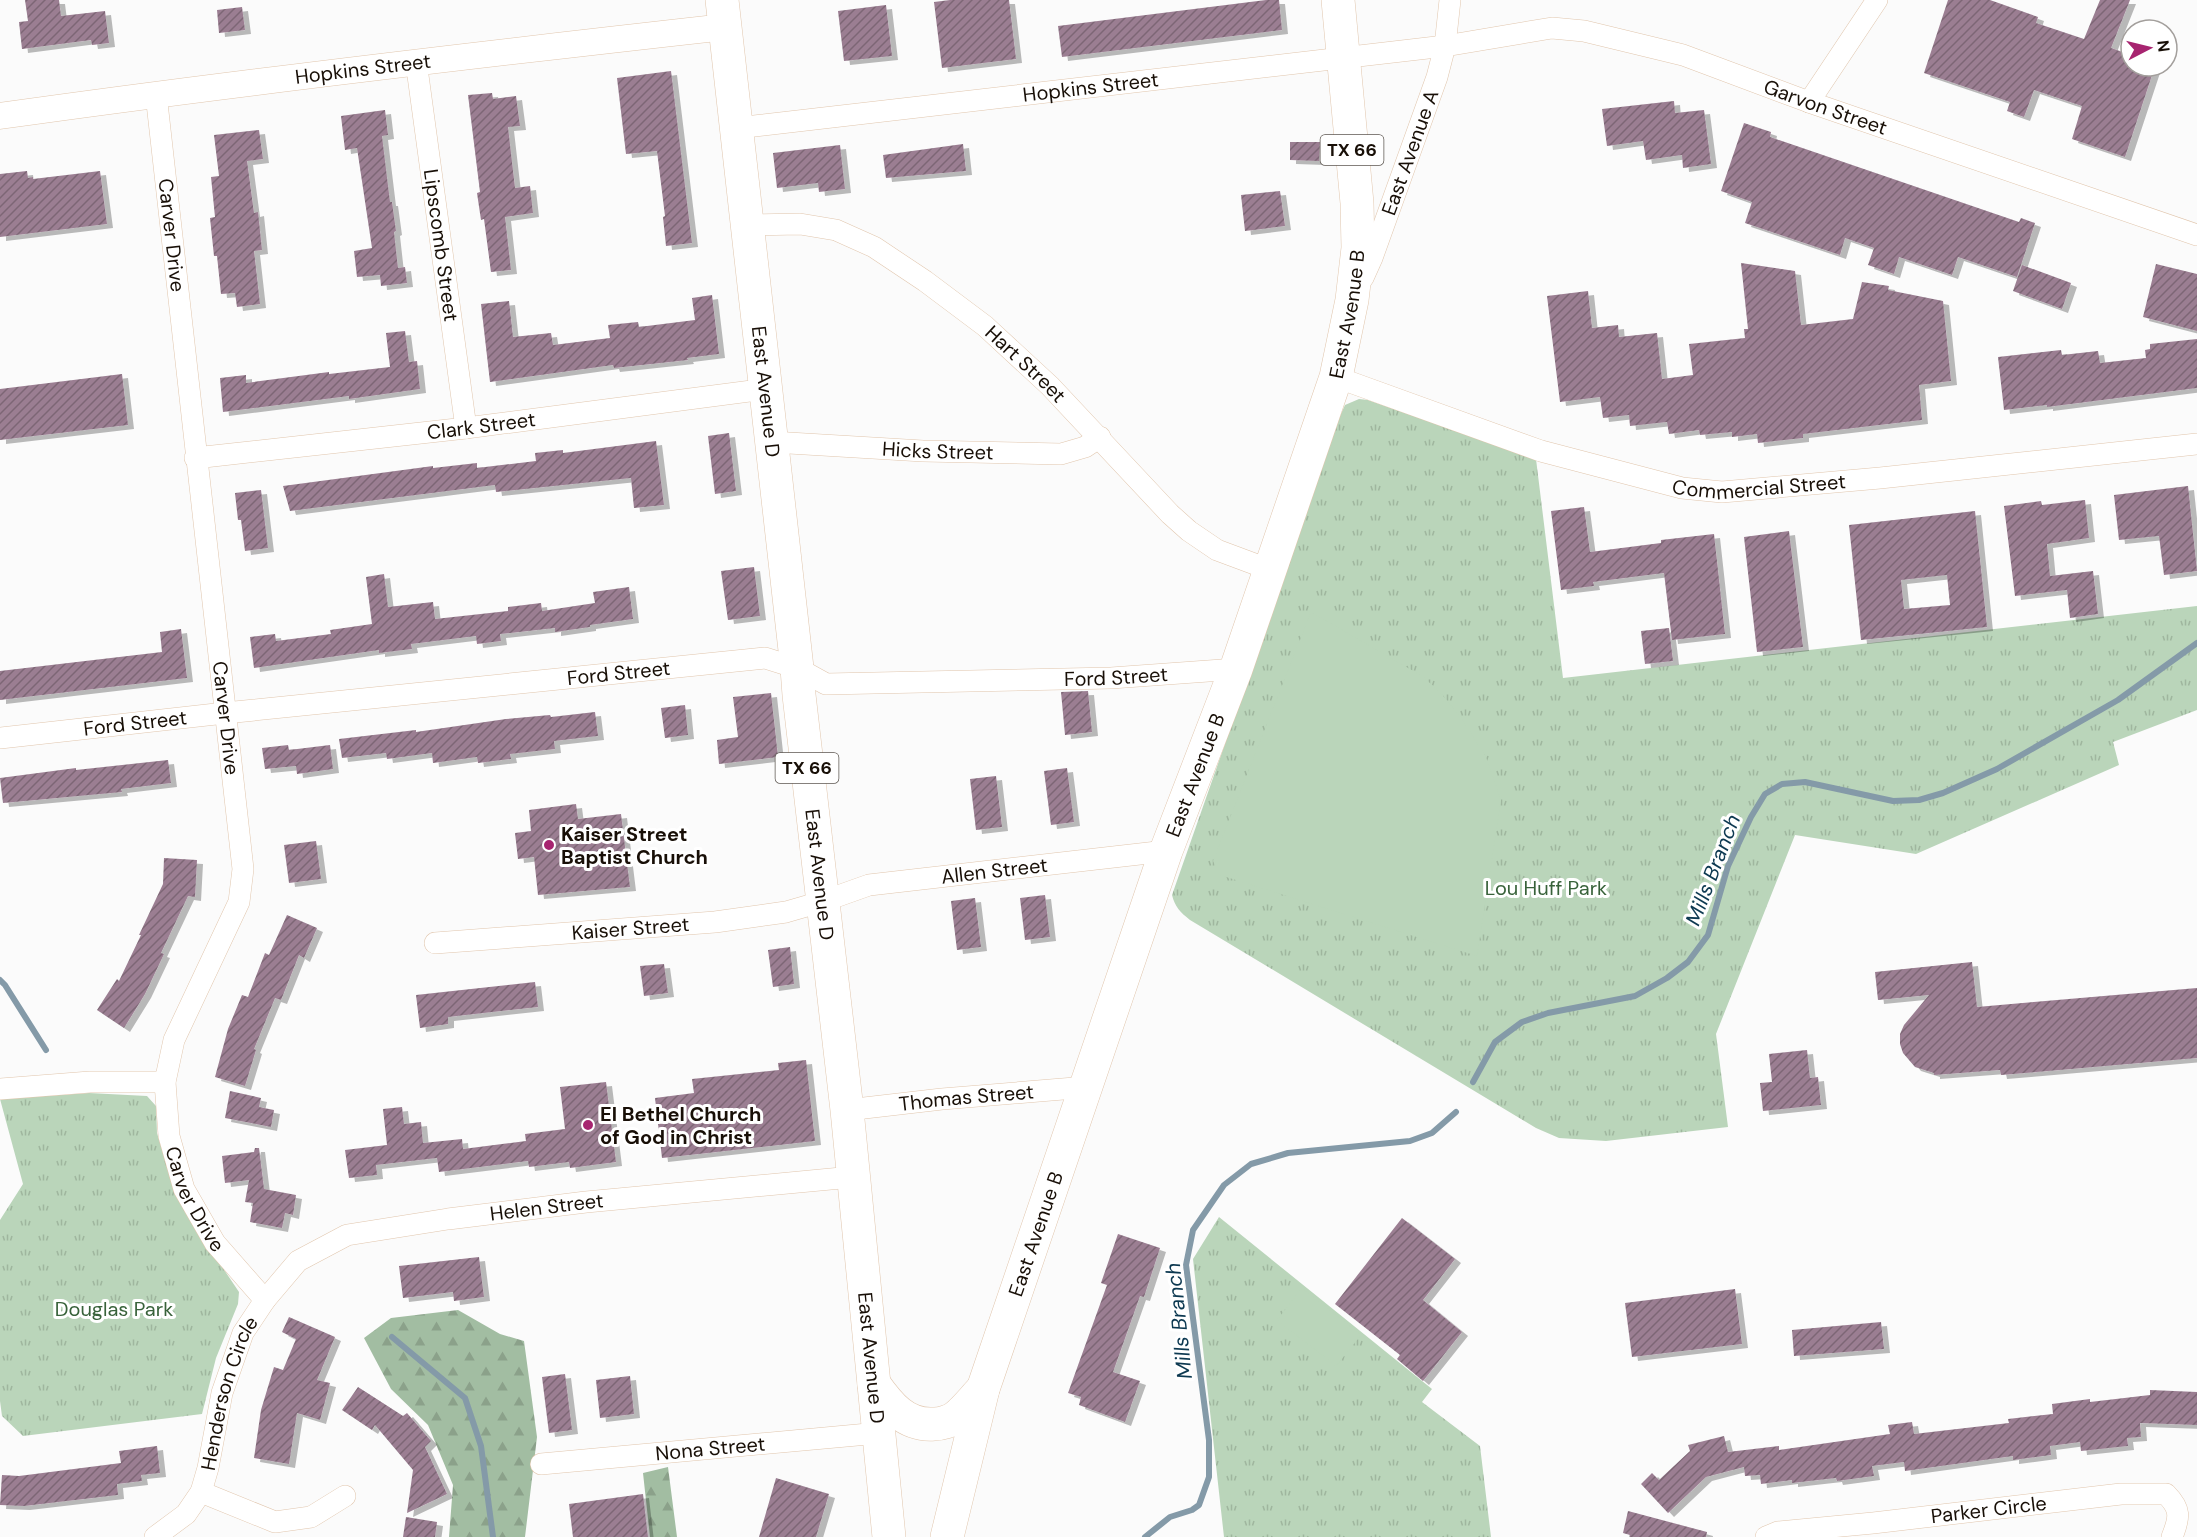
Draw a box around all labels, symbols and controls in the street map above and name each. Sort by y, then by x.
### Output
north arrow [2119,18,2179,78]
text: N [2152,39,2175,53]
street label: Hopkins Street [294,48,432,90]
street label: Hopkins Street [1021,66,1160,108]
street label: Garvon Street [1760,73,1891,141]
street label: East Avenue A [1375,86,1444,219]
road number: TX 66 [1320,135,1384,165]
street label: Lipscomb Street [418,167,464,323]
street label: Carver Drive [153,177,191,293]
street label: East Avenue B [1323,249,1371,381]
street label: Hart Street [980,320,1072,408]
street label: East Avenue D [746,324,786,459]
street label: Clark Street [426,406,537,445]
street label: Hicks Street [881,436,994,466]
street label: Commercial Street [1669,468,1847,505]
street label: Ford Street [566,655,672,691]
street label: Carver Drive [207,660,245,776]
street label: Ford Street [1064,661,1169,692]
street label: Ford Street [82,704,188,742]
street label: East Avenue B [1160,709,1231,841]
road number: TX 66 [776,753,838,783]
street label: East Avenue D [799,807,840,942]
water label: Mills Branch [1679,810,1747,930]
place label: Kaiser Street Baptist Church [561,821,708,870]
marker: Kaiser Street Baptist Church [542,838,556,852]
street label: Allen Street [940,852,1049,890]
park label: Lou Huff Park [1485,875,1607,901]
street label: Kaiser Street [571,911,690,946]
street label: Thomas Street [897,1078,1035,1117]
place label: El Bethel Church of God in Christ [600,1101,761,1150]
marker: El Bethel Church of God in Christ [581,1118,595,1132]
street label: Carver Drive [160,1143,230,1258]
street label: East Avenue B [1002,1168,1069,1300]
street label: Helen Street [488,1187,605,1227]
water label: Mills Branch [1159,1261,1199,1381]
street label: East Avenue D [852,1291,891,1425]
park label: Douglas Park [55,1296,173,1322]
street label: Henderson Circle [195,1311,264,1473]
street label: Nona Street [654,1430,766,1466]
street label: Parker Circle [1929,1490,2048,1529]

